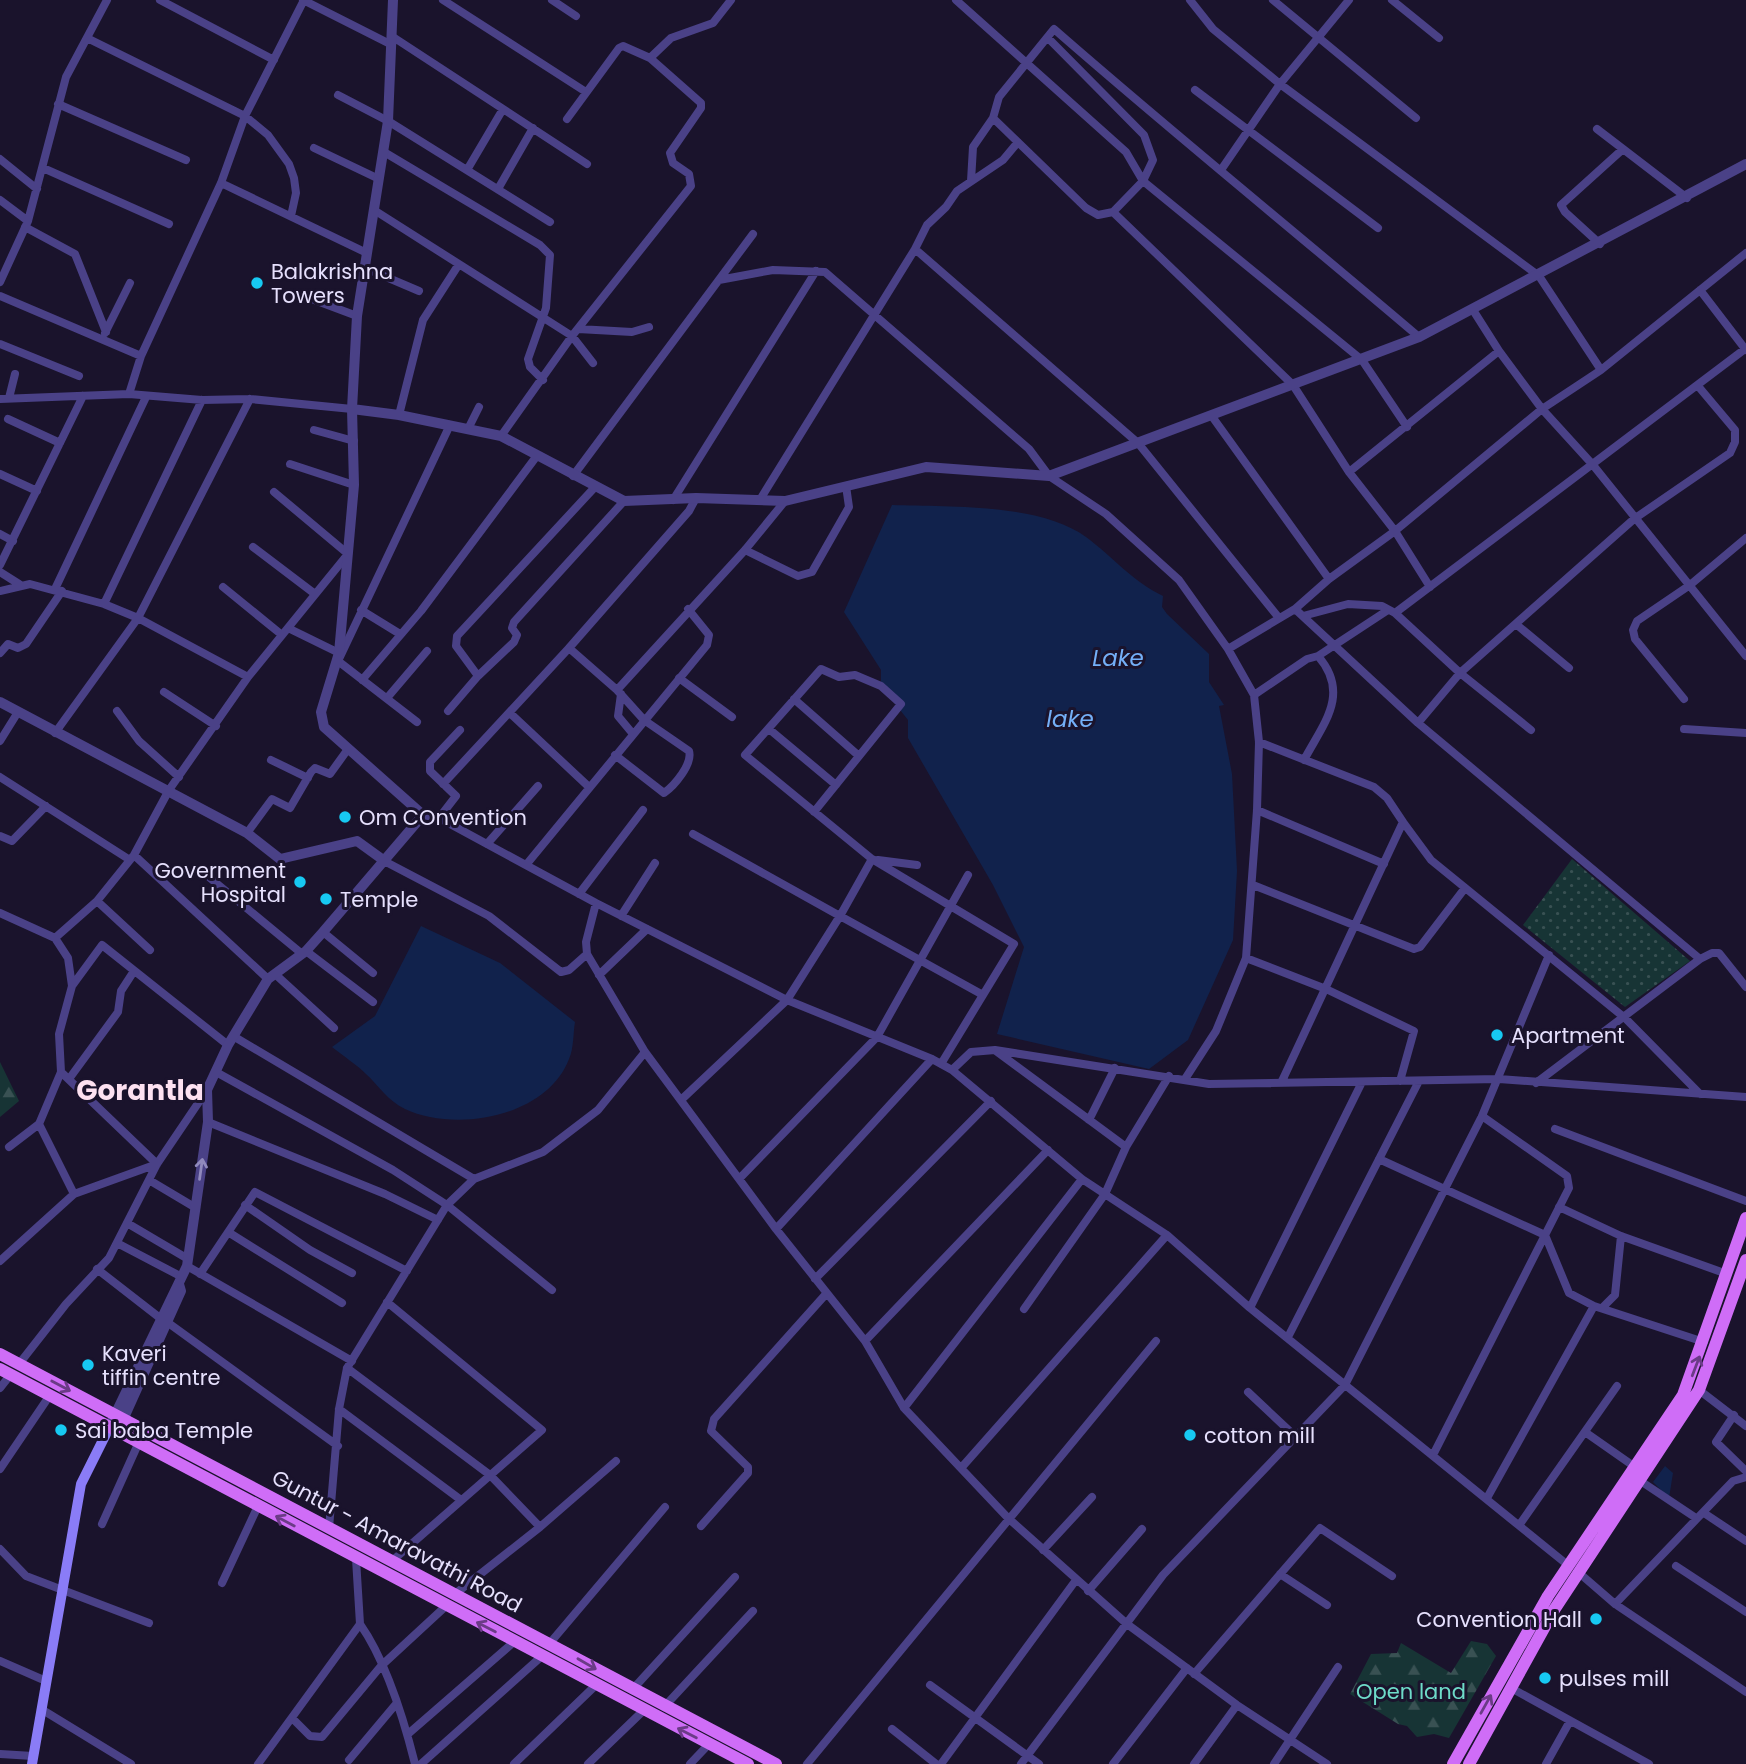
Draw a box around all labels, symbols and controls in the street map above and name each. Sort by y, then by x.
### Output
place label: Balakrishna Towers [271,257,393,310]
marker: Balakrishna Towers [249,275,265,291]
water label: Lake [1092,642,1144,674]
water label: lake [1046,703,1094,735]
place label: Om COnvention [359,803,527,832]
marker: Om COnvention [337,809,353,825]
place label: Government Hospital [154,856,286,909]
marker: Government Hospital [292,874,308,890]
place label: Temple [340,885,418,914]
marker: Temple [318,891,334,907]
place label: Apartment [1511,1021,1625,1050]
marker: Apartment [1489,1027,1505,1043]
district label: Gorantla [76,1071,204,1110]
one-way arrow [195,1158,208,1181]
place label: Kaveri tiffin centre [102,1339,221,1392]
one-way arrow [1690,1355,1703,1377]
marker: Kaveri tiffin centre [80,1357,96,1373]
one-way arrow [50,1379,70,1393]
place label: Sai baba Temple [75,1416,253,1445]
place label: cotton mill [1204,1421,1315,1450]
marker: Sai baba Temple [53,1422,69,1438]
marker: cotton mill [1182,1427,1198,1443]
street label: Guntur - Amaravathi Road [267,1463,527,1619]
one-way arrow [275,1513,296,1527]
place label: Convention Hall [1416,1605,1582,1634]
marker: Convention Hall [1588,1611,1604,1627]
one-way arrow [476,1619,497,1633]
one-way arrow [576,1657,596,1671]
place label: pulses mill [1559,1664,1669,1693]
marker: pulses mill [1537,1670,1553,1686]
park label: Open land [1356,1677,1466,1706]
one-way arrow [1479,1695,1493,1715]
one-way arrow [677,1725,698,1739]

